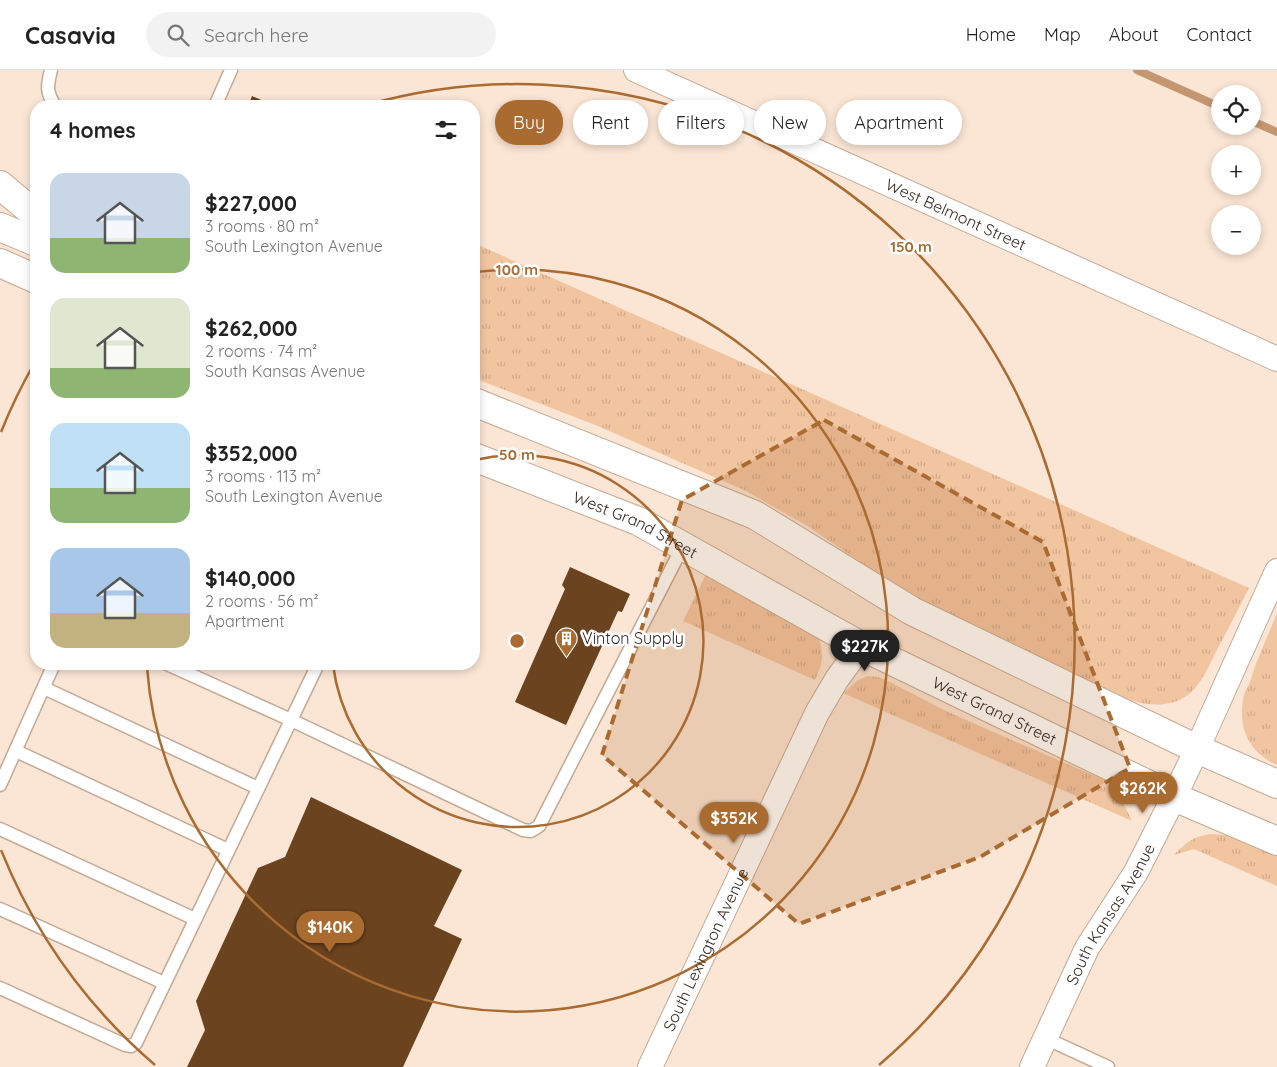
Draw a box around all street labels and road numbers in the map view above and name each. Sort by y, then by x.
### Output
street label: West Belmont Street [883,174,1029,255]
street label: West Grand Street [570,487,701,562]
street label: West Grand Street [929,672,1060,749]
street label: South Kansas Avenue [1061,840,1159,988]
street label: South Lexington Avenue [658,865,752,1034]

